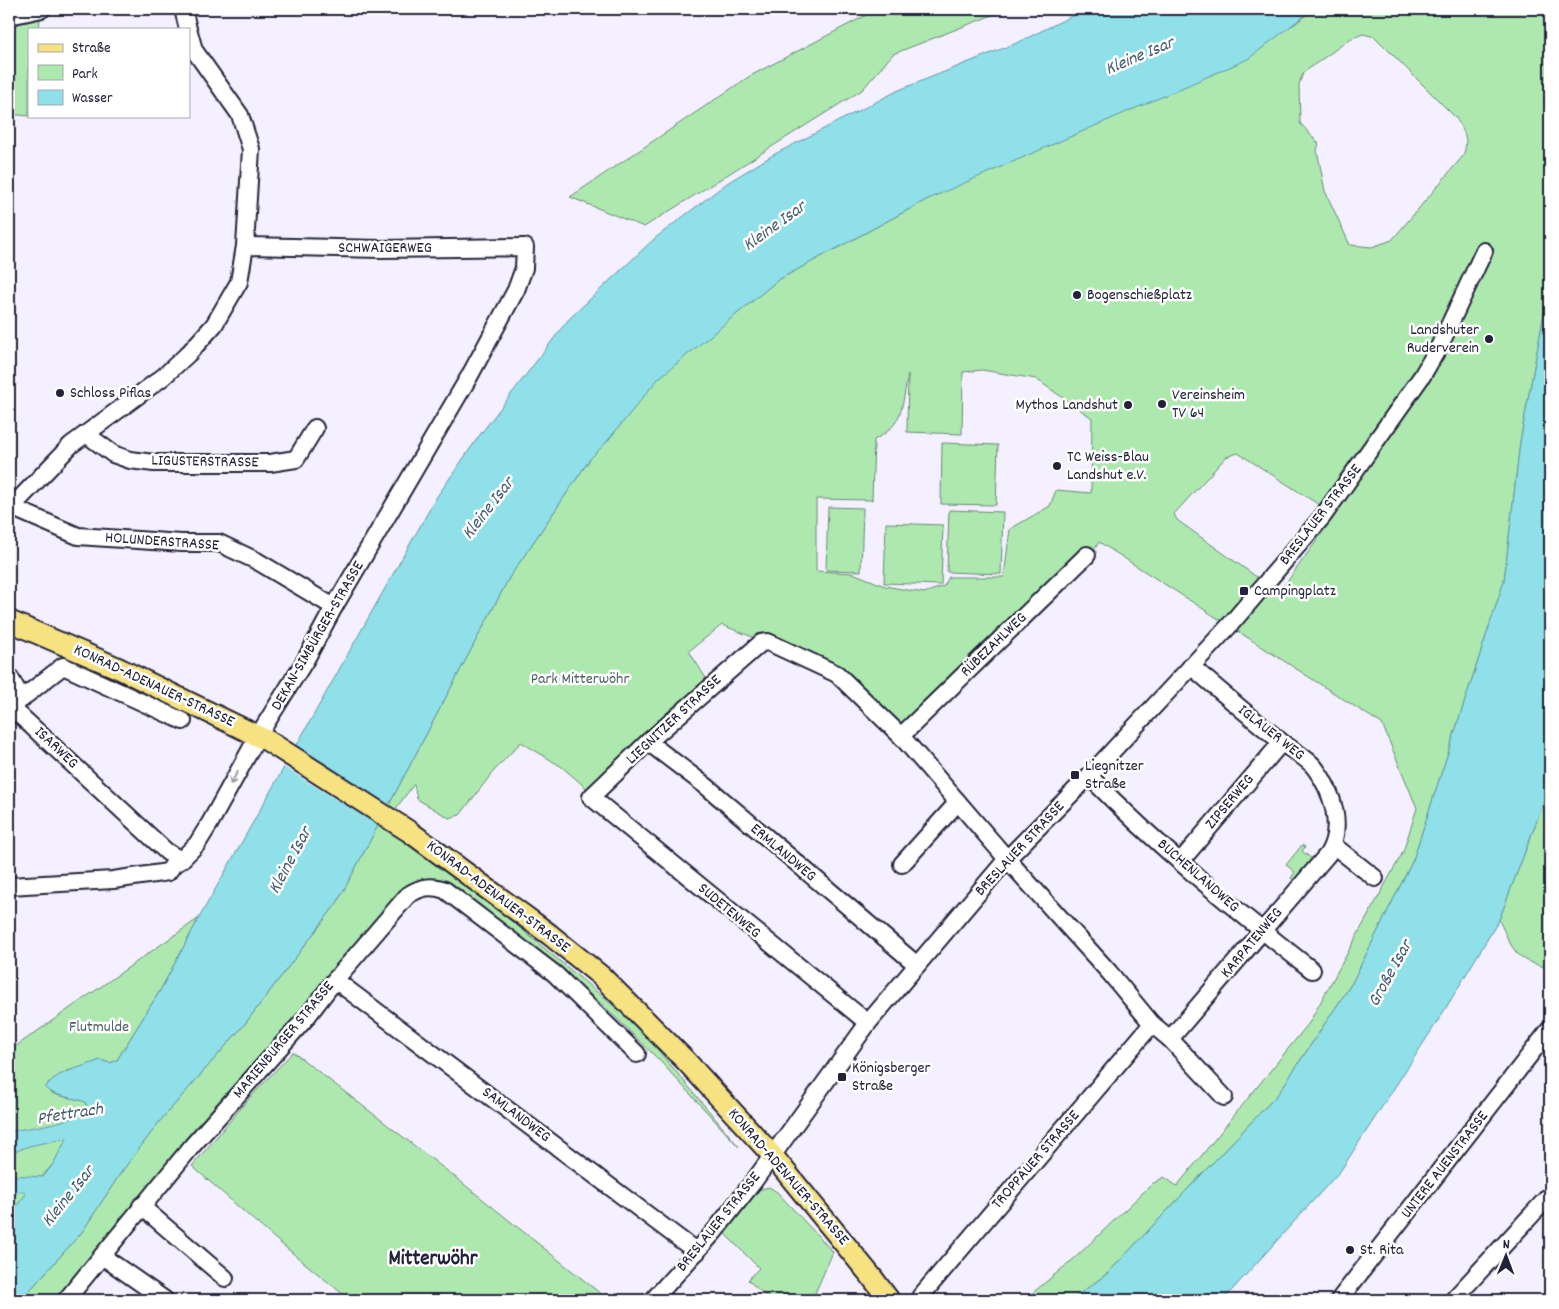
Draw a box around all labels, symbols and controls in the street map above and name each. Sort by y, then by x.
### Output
legend [28,28,190,118]
water label: Kleine Isar [1102,30,1180,83]
text: Straße [72,38,111,60]
text: Park [72,64,98,86]
text: Wasser [72,88,113,110]
water label: Kleine Isar [738,194,814,258]
street label: SCHWAIGERWEG [338,237,432,260]
place label: Bogenschießplatz [1087,284,1192,307]
marker: Bogenschießplatz [1071,289,1083,301]
place label: Landshuter Ruderverein [1407,319,1479,360]
marker: Landshuter Ruderverein [1483,333,1495,345]
place label: Schloss Piflas [70,382,152,405]
place label: Vereinsheim TV 64 [1172,384,1245,425]
marker: Schloss Piflas [54,387,66,399]
place label: Mythos Landshut [1016,394,1118,417]
marker: Vereinsheim TV 64 [1156,398,1168,410]
marker: Mythos Landshut [1122,399,1134,411]
place label: TC Weiss-Blau Landshut e.V. [1067,446,1149,487]
street label: LIGUSTERSTRASSE [151,450,260,474]
street label: BRESLAUER STRASSE [1274,459,1368,570]
marker: TC Weiss-Blau Landshut e.V. [1051,460,1063,472]
water label: Kleine Isar [457,471,523,545]
street label: HOLUNDERSTRASSE [104,527,220,558]
street label: DEKAN-SIMBÜRGER-STRASSE [266,556,371,715]
place label: Campingplatz [1254,580,1336,603]
marker: Campingplatz [1238,585,1250,597]
street label: RÜBEZAHLWEG [955,607,1033,683]
street label: KONRAD-ADENAUER-STRASSE [70,639,239,734]
park label: Park Mitterwöhr [531,668,629,691]
street label: LIEGNITZER STRASSE [621,669,727,770]
street label: IGLAUER WEG [1233,700,1309,766]
street label: ISARWEG [29,721,83,775]
place label: Liegnitzer Straße [1085,755,1144,796]
marker: Liegnitzer Straße [1069,769,1081,781]
street label: ZIPSERWEG [1200,769,1260,835]
one-way arrow [228,770,238,784]
street label: BRESLAUER STRASSE [970,796,1071,902]
street label: ERMLANDWEG [745,818,821,888]
water label: Kleine Isar [263,821,320,899]
street label: BUCHENLANDWEG [1152,834,1244,918]
street label: KONRAD-ADENAUER-STRASSE [421,835,575,959]
street label: SUDETENWEG [692,878,766,944]
street label: KARPATENWEG [1216,903,1288,983]
water label: Große Isar [1362,934,1421,1012]
street label: MARIENBURGER STRASSE [228,976,341,1104]
park label: Flutmulde [69,1016,129,1039]
place label: Königsberger Straße [852,1057,931,1098]
marker: Königsberger Straße [836,1071,848,1083]
street label: SAMLANDWEG [477,1081,555,1149]
water label: Pfettrach [35,1097,105,1133]
street label: KONRAD-ADENAUER-STRASSE [722,1103,855,1251]
street label: TROPPAUER STRASSE [987,1105,1086,1215]
street label: UNTERE AUENSTRASSE [1396,1106,1495,1224]
water label: Kleine Isar [36,1159,103,1233]
street label: BRESLAUER STRASSE [671,1166,767,1277]
north arrow [1482,1232,1532,1282]
text: N [1503,1235,1510,1255]
place label: St. Rita [1360,1239,1404,1262]
marker: St. Rita [1344,1244,1356,1256]
district label: Mitterwöhr [389,1245,479,1275]

